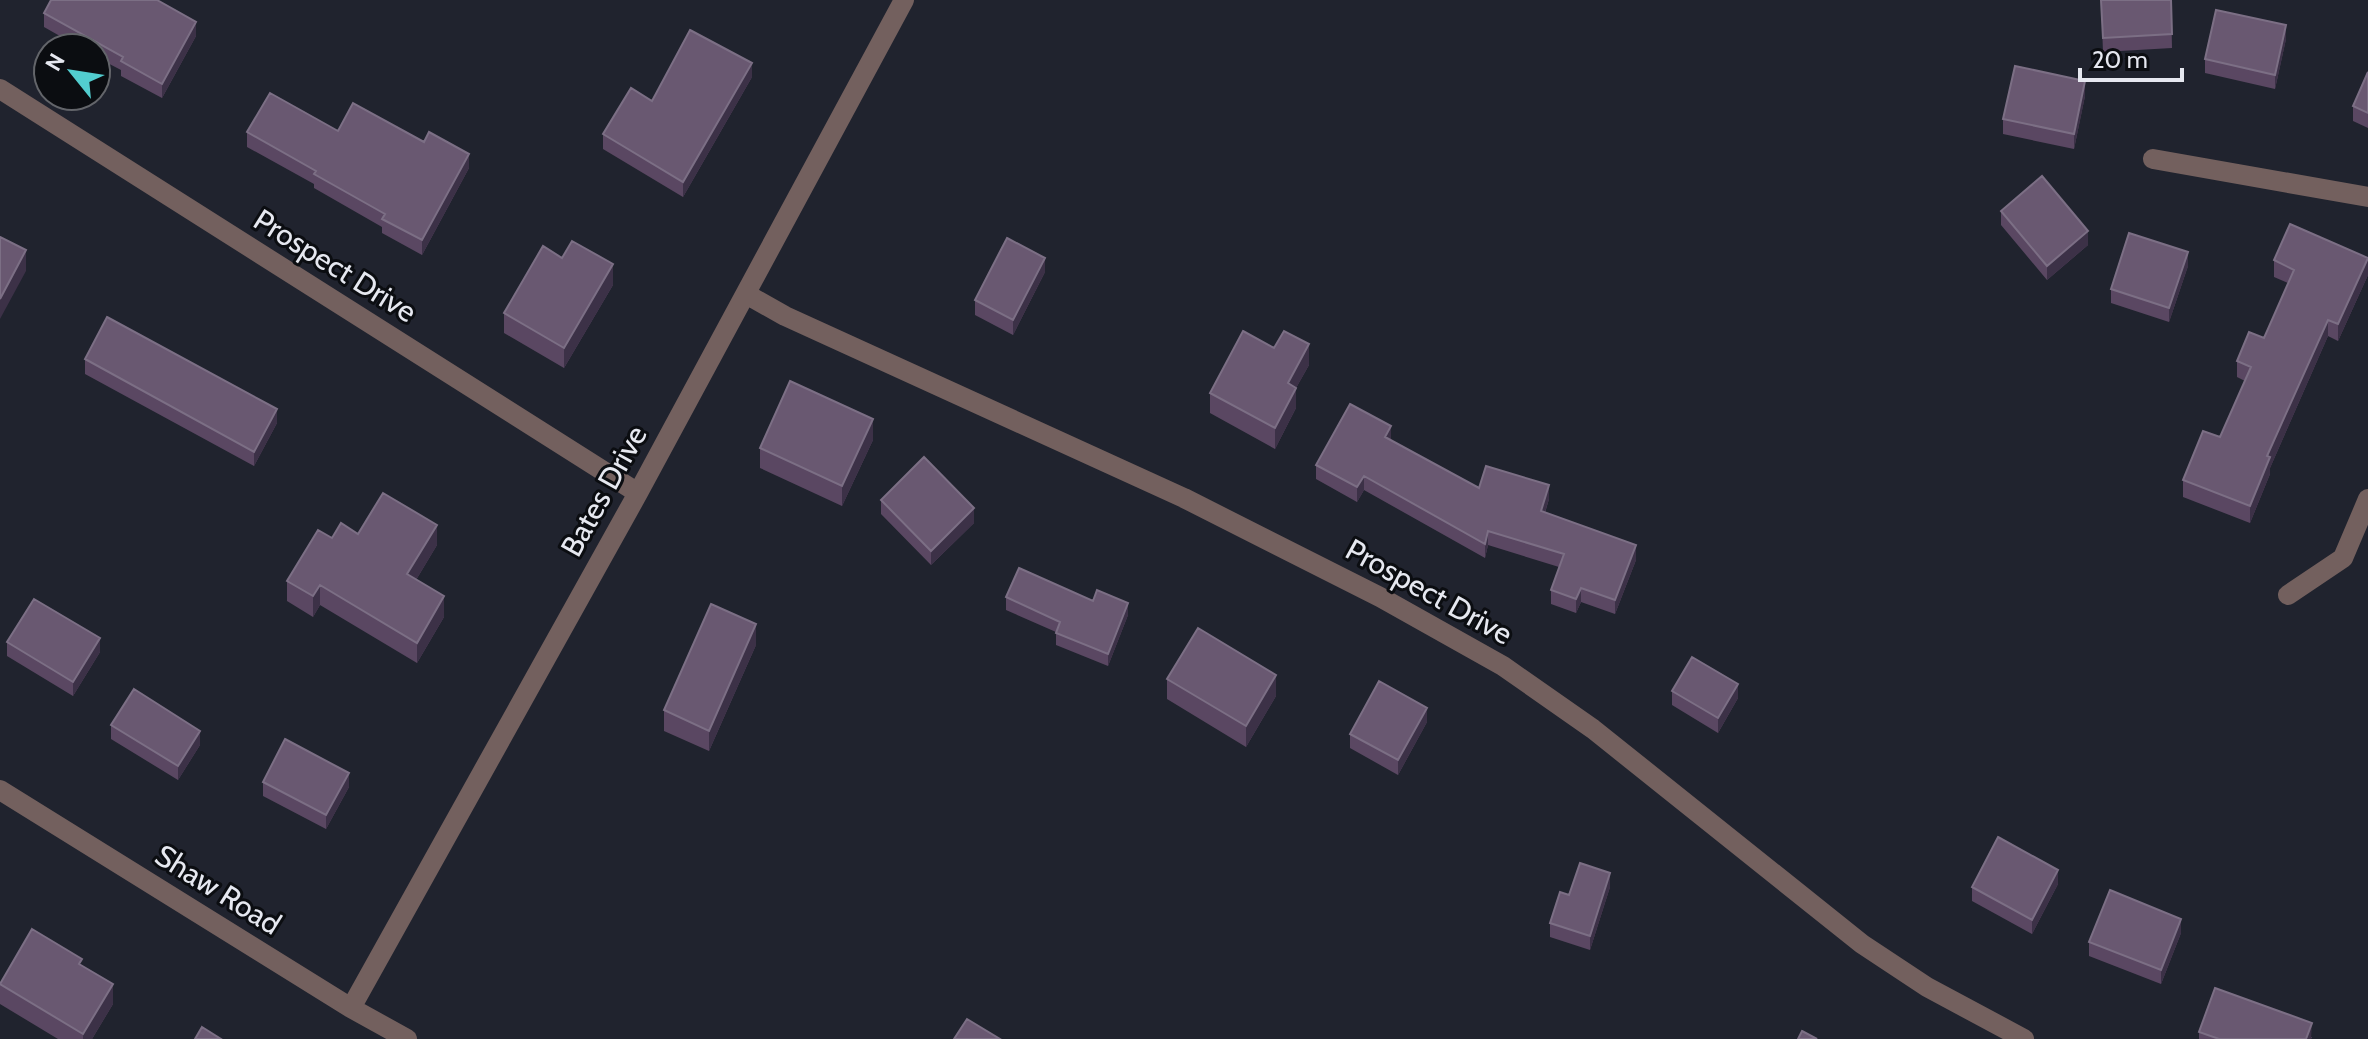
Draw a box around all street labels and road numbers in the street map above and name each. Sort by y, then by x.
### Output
street label: Prospect Drive [247,201,423,330]
street label: Bates Drive [553,419,655,563]
street label: Prospect Drive [1339,531,1519,653]
street label: Shaw Road [149,836,288,943]

